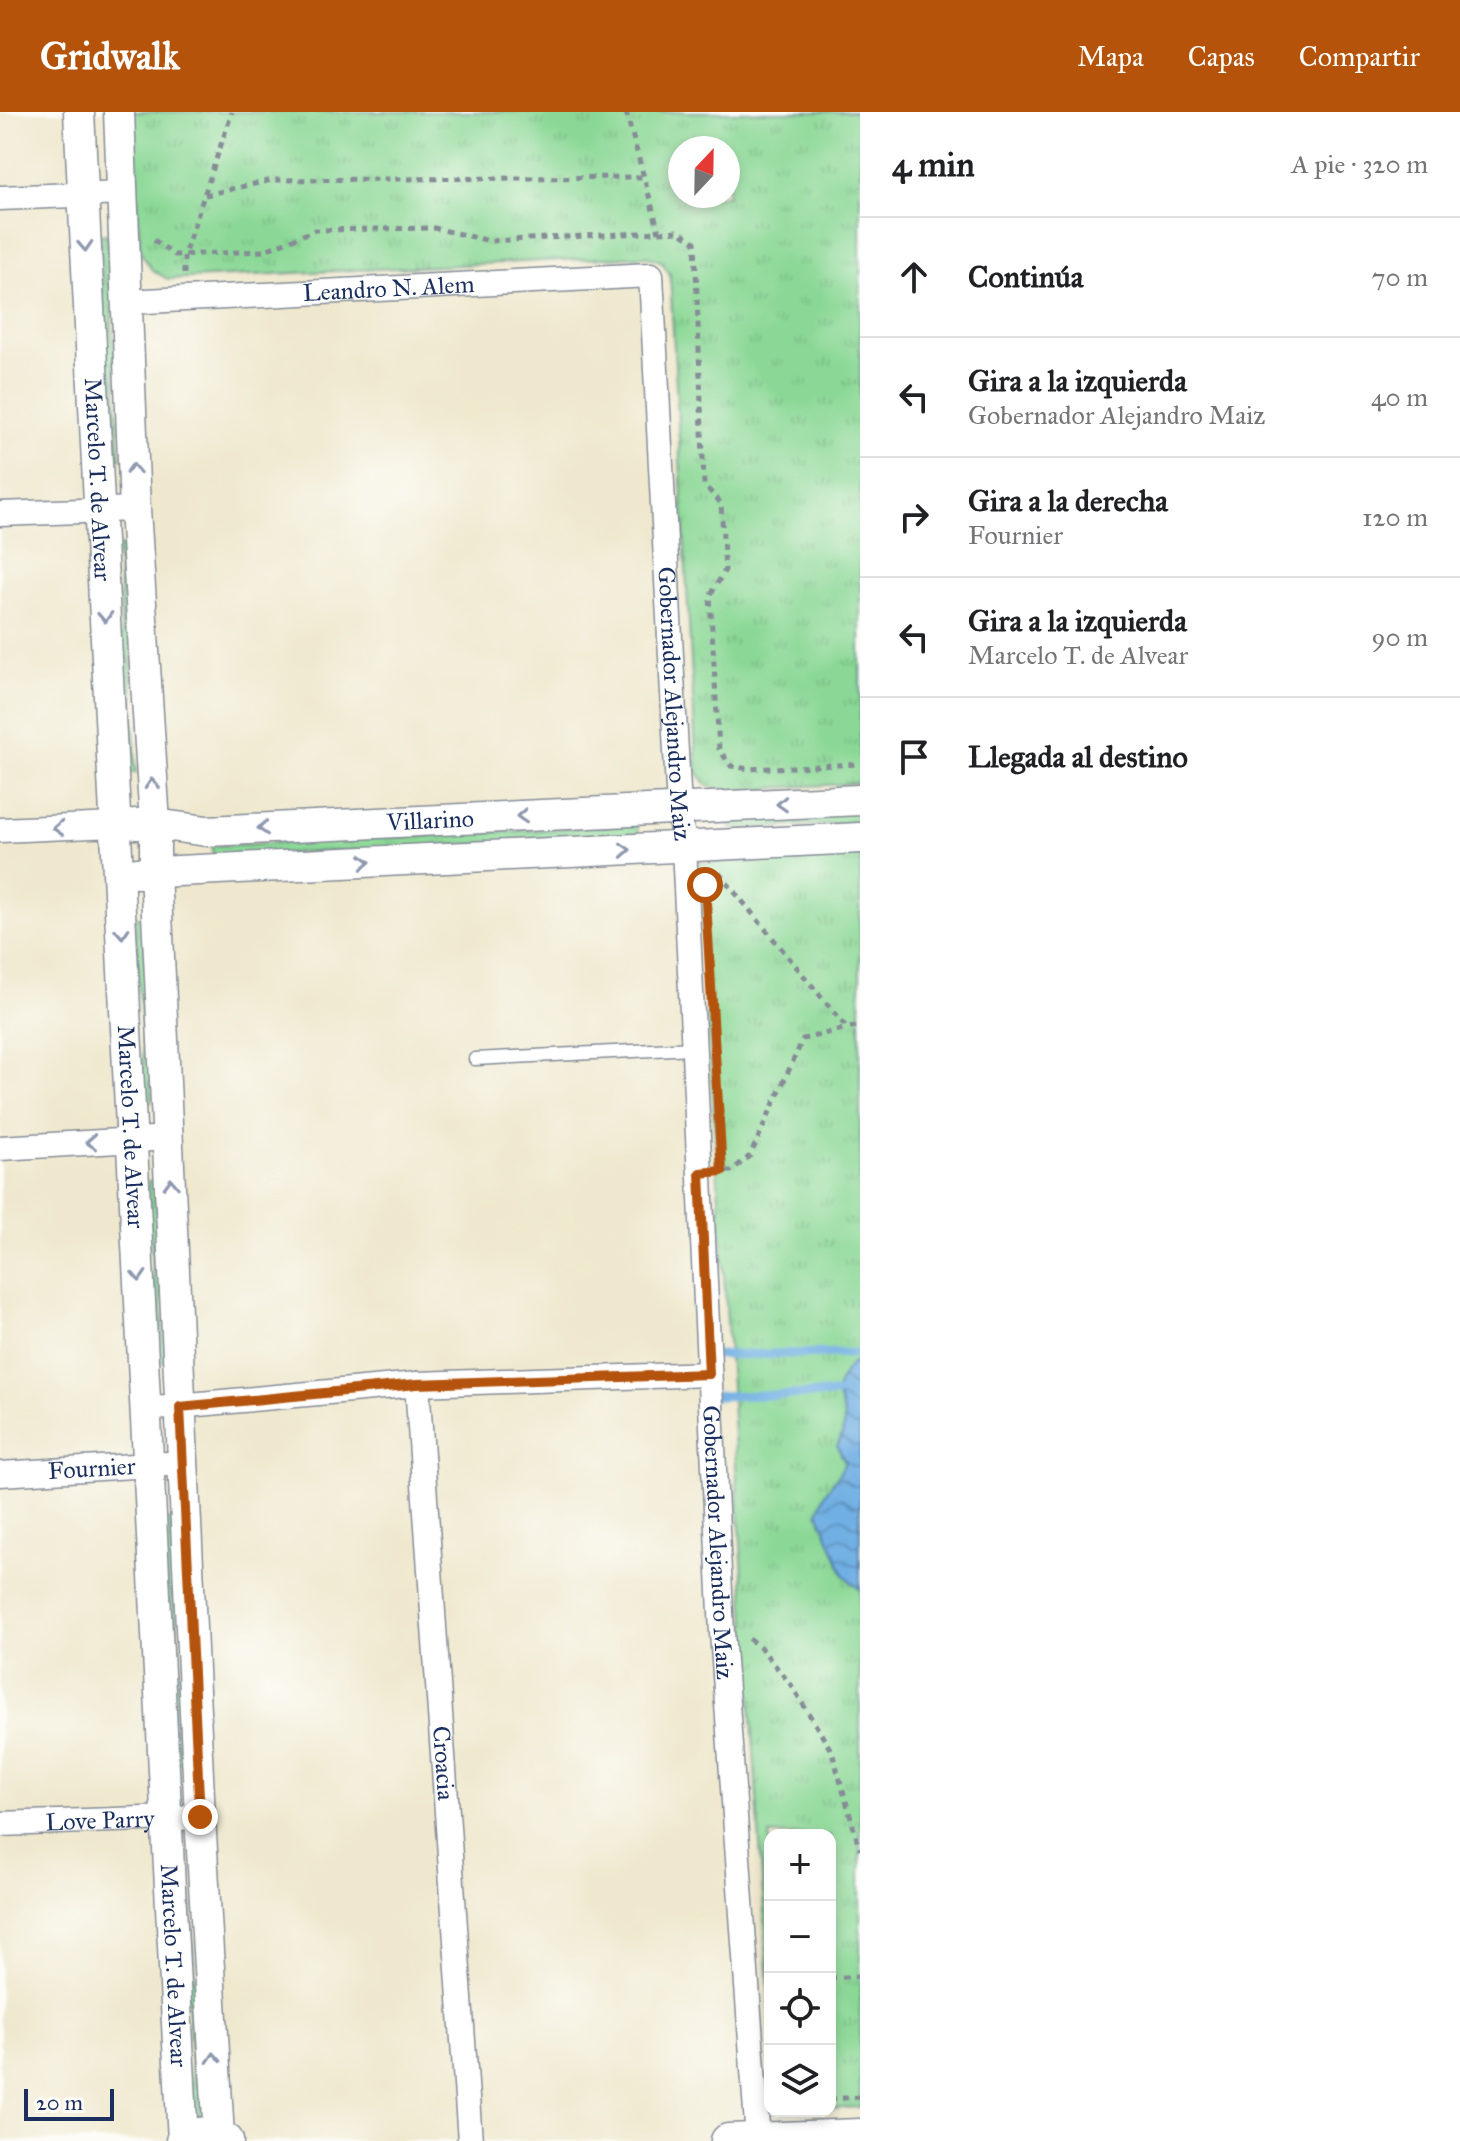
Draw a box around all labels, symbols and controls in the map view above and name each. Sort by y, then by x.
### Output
text: Gridwalk [40,33,180,79]
text: Mapa [1077,39,1144,74]
text: Capas [1188,39,1255,74]
text: Compartir [1299,39,1420,74]
north arrow [668,136,740,208]
text: 4 min [892,144,975,185]
text: A pie · 320 m [1291,148,1428,180]
one-way arrow [76,240,93,253]
icon: ahead [892,255,936,299]
text: Continúa [968,259,1084,295]
text: 70 m [1372,261,1428,293]
street label: Leandro N. Alem [302,269,475,308]
text: Gira a la izquierda [968,363,1187,399]
icon: left [892,375,936,419]
street label: Marcelo T. de Alvear [78,377,118,582]
text: 40 m [1371,381,1428,413]
text: Gobernador Alejandro Maiz [968,399,1265,431]
one-way arrow [125,462,142,475]
text: Gira a la derecha [968,483,1168,519]
icon: right [892,495,936,539]
text: 120 m [1362,501,1428,533]
text: Fournier [968,519,1063,551]
street label: Gobernador Alejandro Maiz [651,566,698,843]
text: Gira a la izquierda [968,603,1187,639]
one-way arrow [96,611,113,624]
icon: left [892,615,936,659]
text: 90 m [1371,621,1428,653]
text: Marcelo T. de Alvear [968,639,1188,671]
icon: arrive [892,735,936,779]
text: Llegada al destino [968,739,1188,775]
one-way arrow [144,777,161,790]
one-way arrow [775,795,788,812]
street label: Villarino [385,803,475,838]
one-way arrow [515,808,528,825]
one-way arrow [51,819,64,836]
one-way arrow [256,820,269,837]
one-way arrow [619,841,632,858]
one-way arrow [359,854,372,871]
route start [687,867,723,903]
one-way arrow [114,927,131,940]
street label: Marcelo T. de Alvear [111,1024,151,1229]
one-way arrow [84,1133,97,1150]
one-way arrow [163,1177,180,1190]
one-way arrow [130,1270,147,1283]
street label: Gobernador Alejandro Maiz [696,1405,740,1681]
street label: Fournier [47,1451,137,1486]
street label: Croacia [426,1725,461,1802]
route end [182,1799,218,1835]
street label: Love Parry [45,1804,156,1837]
map controls [764,1829,836,2117]
button: + [764,1829,836,1901]
street label: Marcelo T. de Alvear [154,1863,194,2068]
button: − [764,1901,836,1973]
button: locate [764,1973,836,2045]
button: layers [764,2045,836,2117]
one-way arrow [206,2051,223,2064]
scale bar [24,2085,114,2121]
text: 20 m [36,2089,83,2116]

